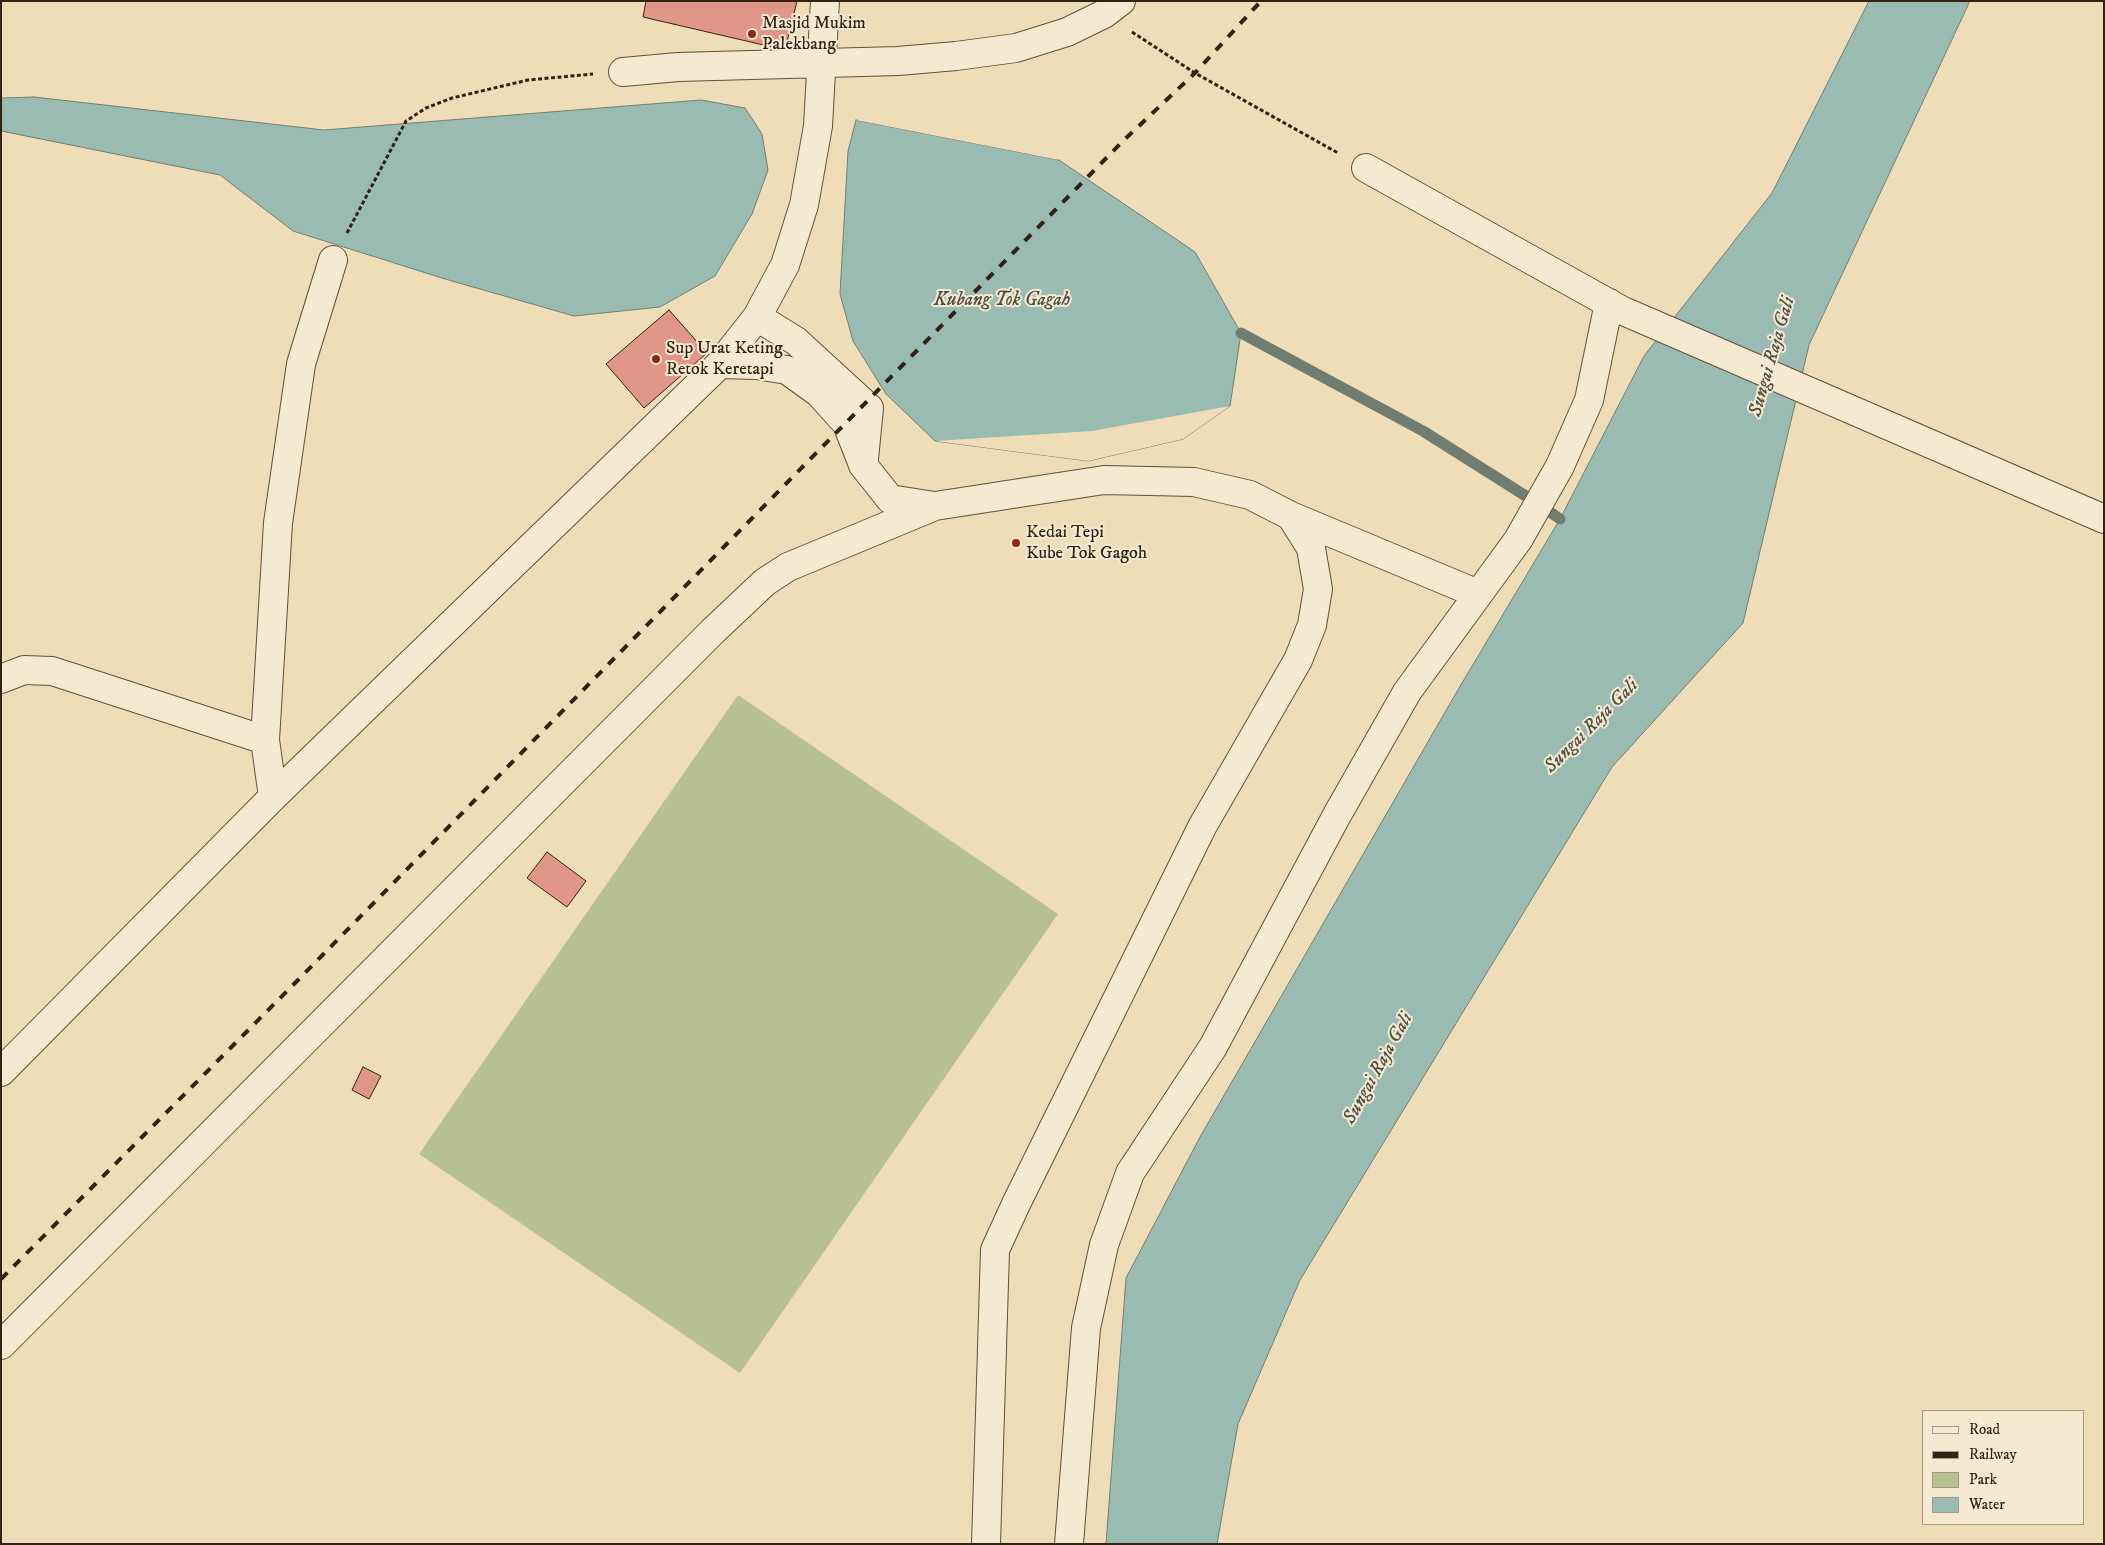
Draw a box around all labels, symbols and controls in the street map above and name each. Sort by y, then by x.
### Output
place label: Masjid Mukim Palekbang [762,13,866,56]
marker: Masjid Mukim Palekbang [746,28,758,40]
water label: Kubang Tok Gagah [934,290,1070,312]
water label: Sungai Raja Gali [1745,294,1801,420]
place label: Sup Urat Keting Retok Keretapi [666,338,783,380]
marker: Sup Urat Keting Retok Keretapi [650,353,662,365]
place label: Kedai Tepi Kube Tok Gagoh [1026,522,1147,564]
marker: Kedai Tepi Kube Tok Gagoh [1010,537,1022,549]
water label: Sungai Raja Gali [1540,675,1644,779]
water label: Sungai Raja Gali [1339,1009,1419,1129]
legend [1922,1410,2085,1525]
text: Road [1969,1420,2000,1439]
text: Railway [1969,1445,2017,1464]
text: Park [1969,1470,1997,1489]
text: Water [1969,1495,2005,1514]

